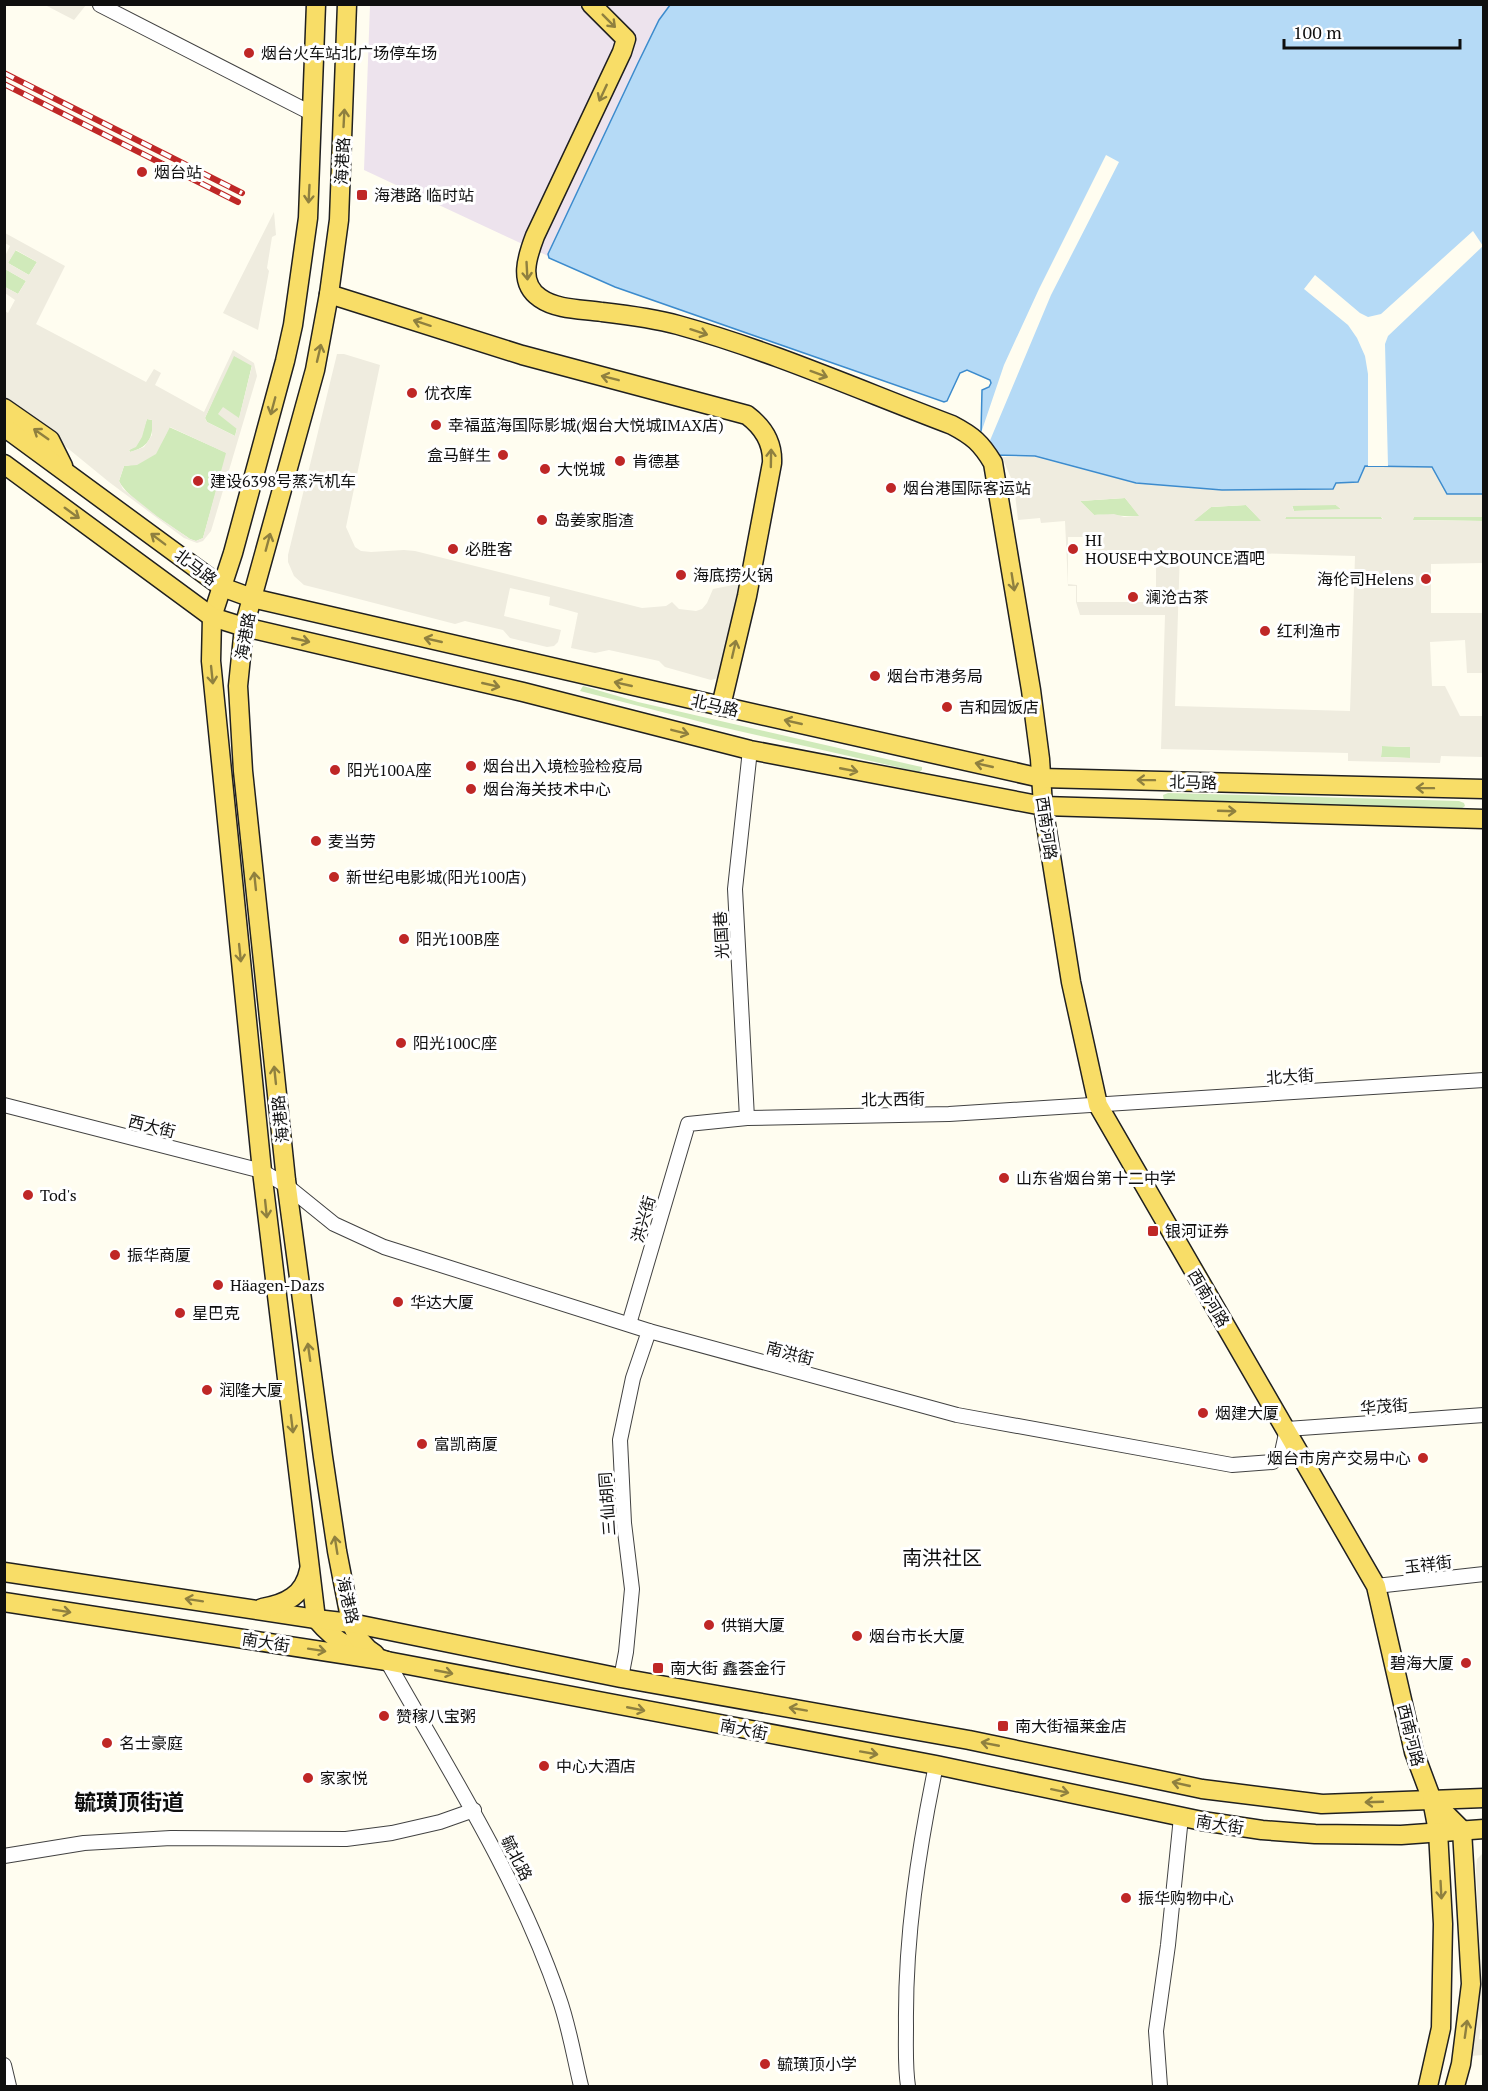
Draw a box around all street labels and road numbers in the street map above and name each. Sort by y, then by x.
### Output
street label: 海港路 [330,136,354,186]
street label: 北马路 [170,544,222,590]
street label: 海港路 [230,610,260,662]
street label: 北马路 [689,689,741,721]
street label: 北马路 [1169,771,1217,793]
street label: 西南河路 [1032,795,1062,861]
street label: 光国巷 [709,910,733,960]
street label: 北大街 [1265,1063,1315,1089]
street label: 北大西街 [861,1087,925,1111]
street label: 海港路 [267,1094,293,1144]
street label: 西大街 [126,1110,178,1142]
street label: 洪兴街 [626,1193,660,1245]
street label: 西南河路 [1183,1265,1235,1331]
street label: 南洪街 [764,1336,816,1370]
street label: 华茂街 [1359,1393,1409,1419]
street label: 三仙胡同 [594,1471,620,1537]
street label: 玉祥街 [1403,1550,1453,1578]
street label: 海港路 [332,1574,364,1626]
street label: 南大街 [241,1627,291,1657]
street label: 西南河路 [1393,1701,1429,1769]
street label: 南大街 [718,1714,770,1744]
street label: 南大街 [1195,1809,1245,1839]
street label: 毓北路 [496,1832,538,1884]

